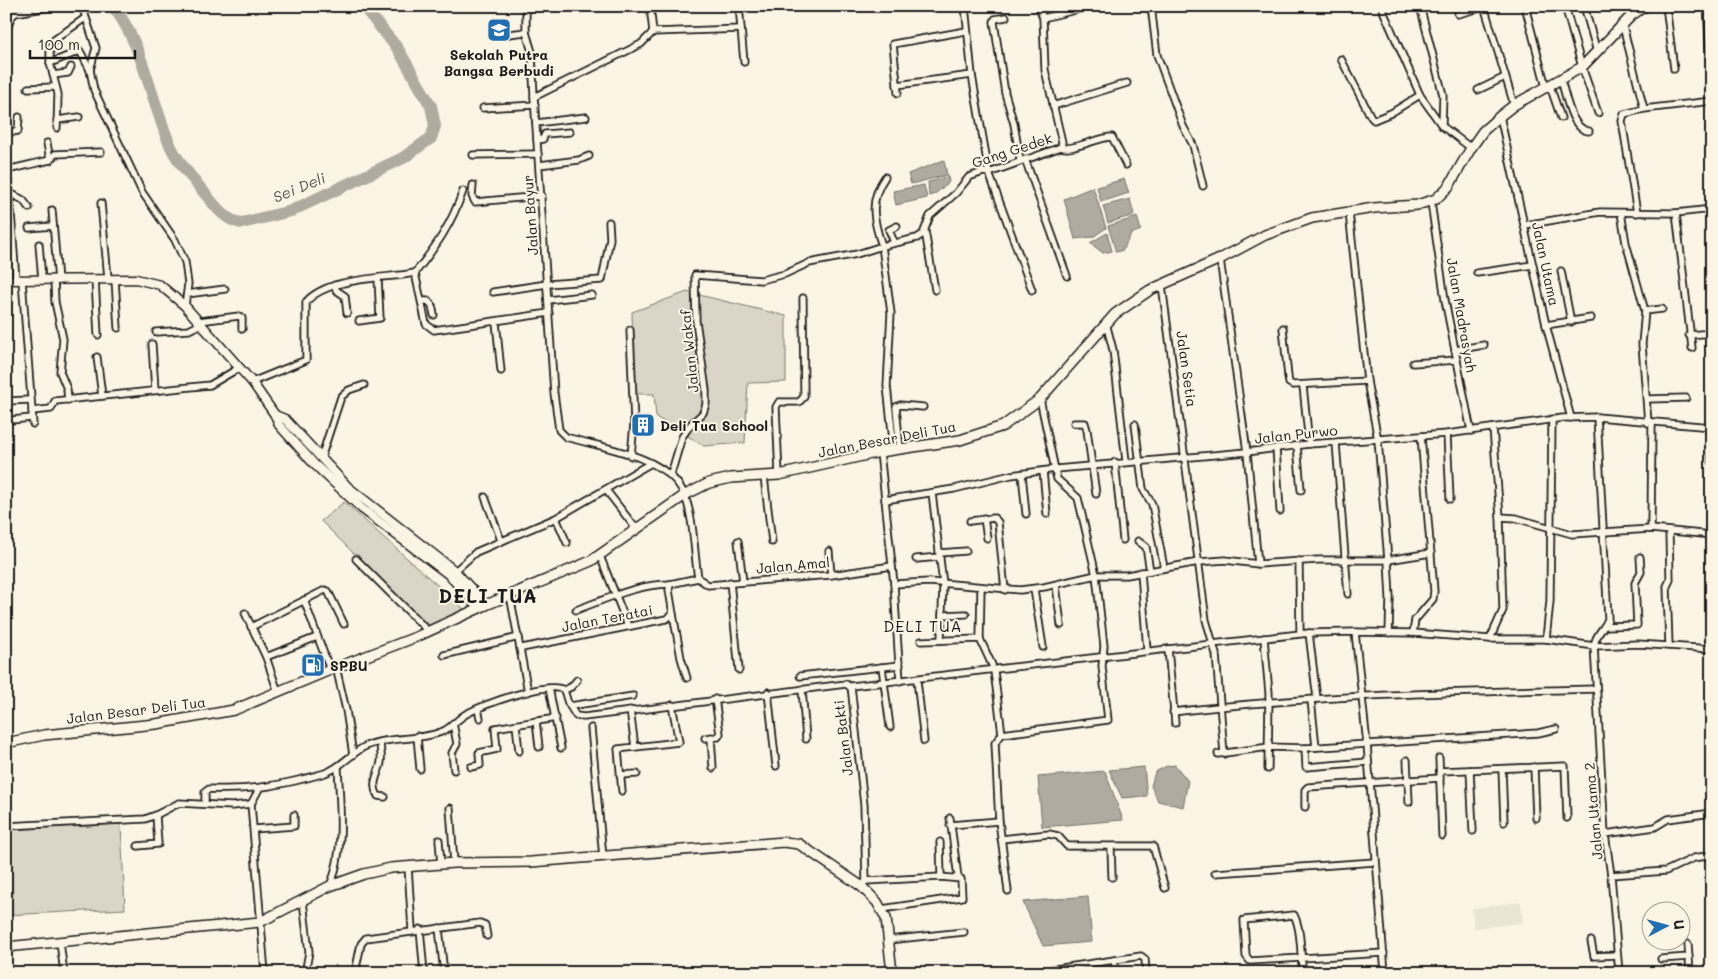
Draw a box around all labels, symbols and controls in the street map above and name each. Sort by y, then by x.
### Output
school or university icon: Sekolah Putra Bangsa Berbudi [486,17,512,43]
scale bar [30,28,135,60]
text: 100 m [38,34,80,54]
place label: Sekolah Putra Bangsa Berbudi [444,45,554,80]
street label: Gang Gedek [969,128,1055,172]
water label: Sei Deli [270,167,329,207]
street label: Jalan Bayur [518,174,542,256]
street label: Jalan Utama [1528,220,1564,308]
street label: Jalan Madrasyah [1443,256,1481,374]
street label: Jalan Wakaf [675,308,703,394]
street label: Jalan Setia [1172,330,1202,408]
building icon: Deli Tua School [630,412,656,438]
place label: Deli Tua School [660,416,768,435]
street label: Jalan Besar Deli Tua [816,416,958,462]
street label: Jalan Purwo [1254,420,1338,448]
street label: Jalan Amal [755,552,831,578]
district label: DELI TUA [438,583,538,608]
street label: Jalan Teratai [560,600,654,636]
district label: DELI TUA [883,615,963,636]
fuel station icon: SPBU [300,652,326,678]
place label: SPBU [330,656,368,675]
street label: Jalan Besar Deli Tua [65,692,207,728]
street label: Jalan Bakti [829,699,857,777]
street label: Jalan Utama 2 [1579,762,1607,860]
north arrow [1640,902,1690,952]
text: U [1669,919,1689,930]

